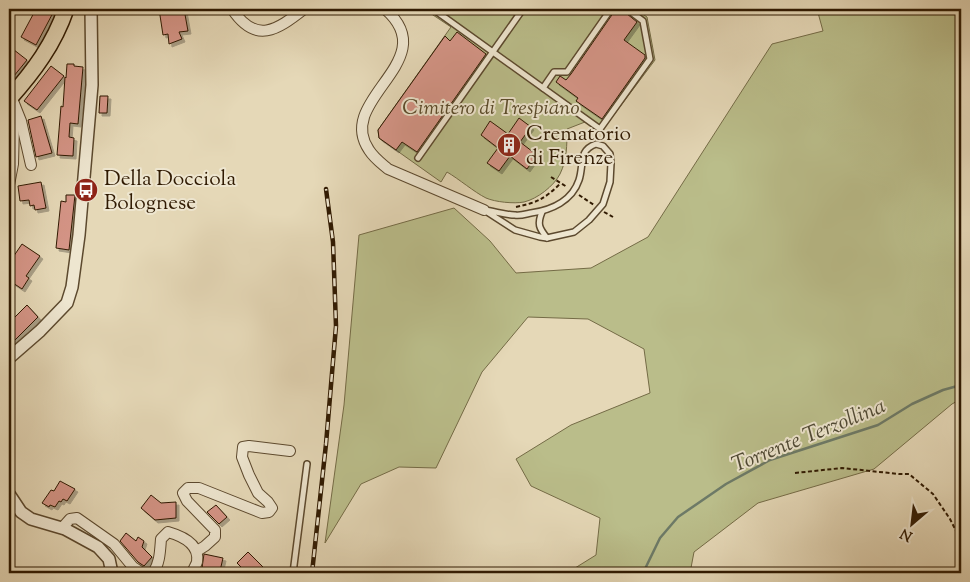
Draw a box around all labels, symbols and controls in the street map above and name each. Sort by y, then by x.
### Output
park label: Cimitero di Trespiano [402,94,580,124]
place label: Crematorio di Firenze [526,120,631,174]
building icon: Crematorio di Firenze [496,132,522,158]
place label: Della Docciola Bolognese [104,165,236,219]
bus stop icon: Della Docciola Bolognese [73,177,99,203]
water label: Torrente Terzollina [727,391,891,482]
north arrow [888,500,938,550]
text: N [897,522,916,545]

